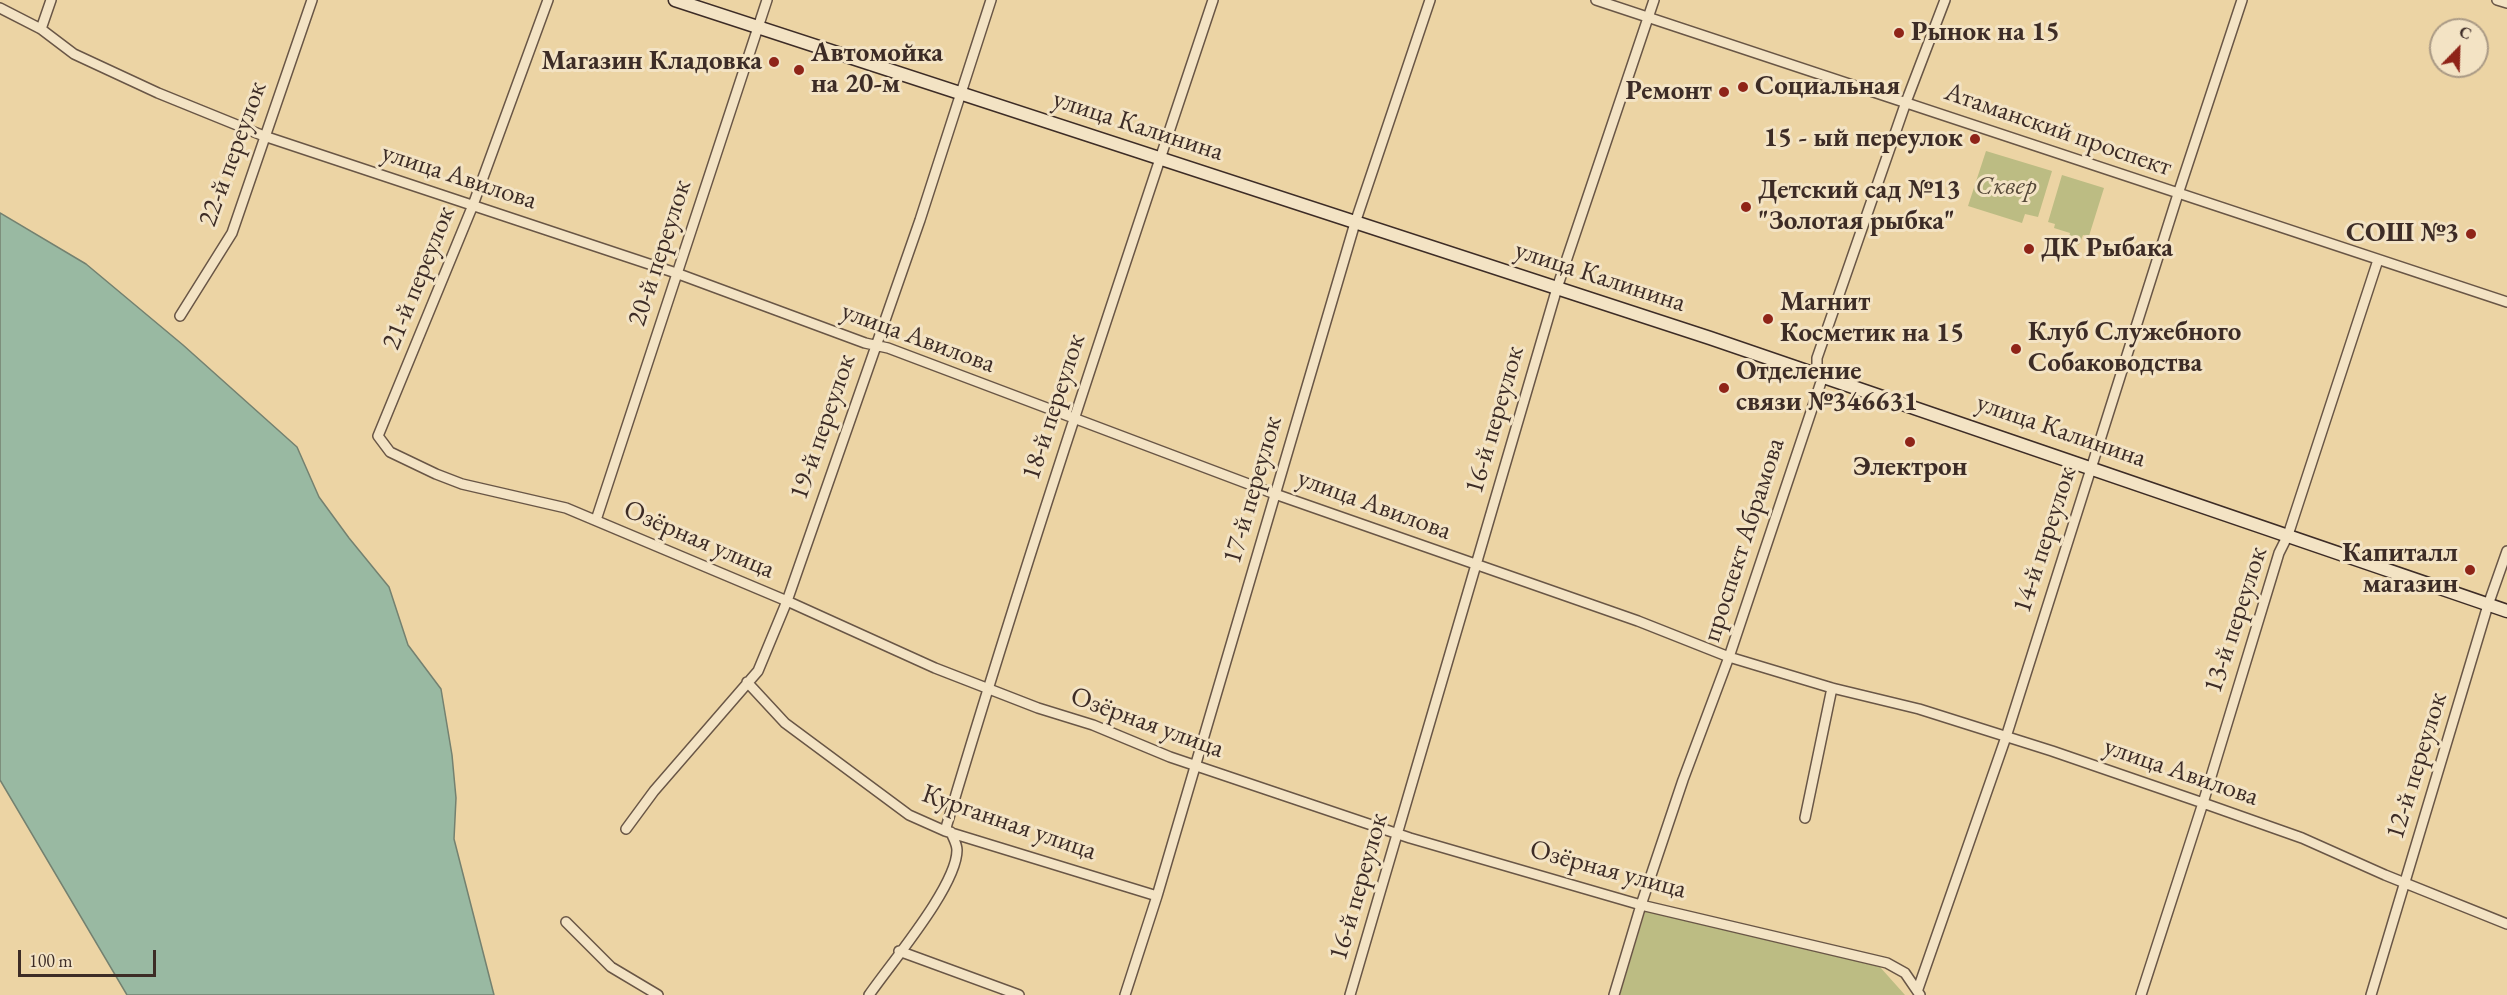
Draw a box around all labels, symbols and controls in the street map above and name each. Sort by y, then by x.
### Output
place label: Рынок на 15 [1911,17,2060,49]
north arrow [2429,18,2489,78]
text: С [2456,21,2475,45]
marker: Рынок на 15 [1892,26,1906,40]
place label: Автомойка на 20-м [811,38,943,101]
place label: Магазин Кладовка [541,46,762,78]
marker: Магазин Кладовка [767,55,781,69]
marker: Автомойка на 20-м [792,63,806,77]
place label: Социальная [1755,71,1900,103]
place label: Ремонт [1626,76,1712,108]
street label: Атаманский проспект [1940,76,2176,184]
street label: 22-й переулок [192,77,274,231]
marker: Социальная [1736,80,1750,94]
street label: улица Калинина [1049,83,1227,169]
marker: Ремонт [1717,85,1731,99]
place label: 15 - ый переулок [1764,123,1963,155]
marker: 15 - ый переулок [1968,132,1982,146]
street label: улица Авилова [377,137,541,217]
park label: Сквер [1975,171,2037,203]
place label: Детский сад №13 "Золотая рыбка" [1758,175,1961,238]
street label: 20-й переулок [621,176,699,330]
marker: Детский сад №13 "Золотая рыбка" [1739,200,1753,214]
street label: 21-й переулок [376,201,462,355]
place label: СОШ №3 [2346,218,2459,250]
marker: СОШ №3 [2464,227,2478,241]
place label: ДК Рыбака [2041,233,2173,265]
street label: улица Калинина [1511,234,1689,320]
marker: ДК Рыбака [2022,242,2036,256]
place label: Магнит Косметик на 15 [1780,287,1964,350]
street label: улица Авилова [837,295,999,381]
marker: Магнит Косметик на 15 [1761,312,1775,326]
place label: Клуб Служебного Собаководства [2028,317,2241,380]
street label: 18-й переулок [1015,330,1093,484]
street label: 16-й переулок [1458,342,1532,498]
marker: Клуб Служебного Собаководства [2009,342,2023,356]
street label: 19-й переулок [783,350,863,504]
place label: Отделение связи №346631 [1736,356,1918,419]
marker: Отделение связи №346631 [1717,381,1731,395]
street label: улица Калинина [1972,387,2150,475]
street label: 17-й переулок [1216,412,1290,568]
street label: проспект Абрамова [1696,434,1792,646]
marker: Электрон [1903,435,1917,449]
place label: Электрон [1853,452,1967,484]
street label: улица Авилова [1293,462,1455,548]
street label: 14-й переулок [2006,463,2084,617]
street label: Озёрная улица [619,494,779,586]
place label: Капиталл магазин [2342,538,2458,601]
street label: 13-й переулок [2197,543,2275,697]
marker: Капиталл магазин [2463,563,2477,577]
street label: Озёрная улица [1066,680,1228,766]
street label: 12-й переулок [2379,689,2455,843]
street label: улица Авилова [2099,730,2263,814]
street label: Курганная улица [918,778,1100,868]
street label: 16-й переулок [1322,809,1396,965]
street label: Озёрная улица [1526,834,1690,906]
scale bar [21,938,159,976]
text: 100 m [29,949,73,972]

